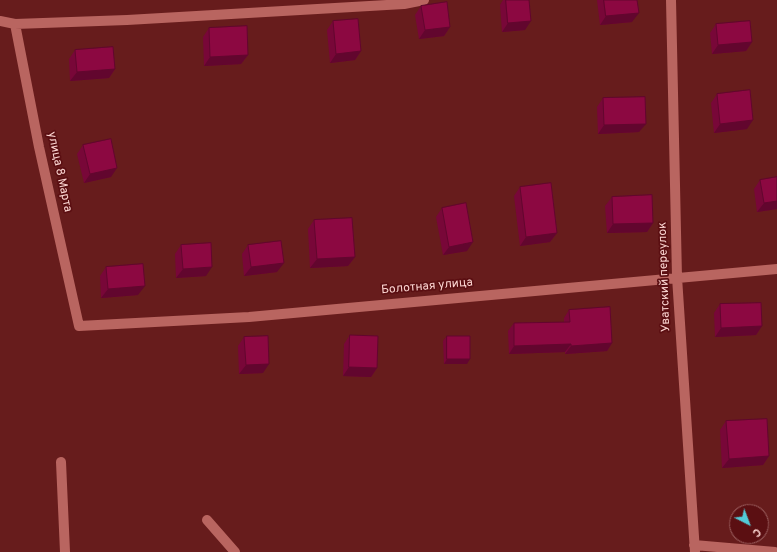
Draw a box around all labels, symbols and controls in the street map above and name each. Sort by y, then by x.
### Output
street label: улица 8 Марта [43,130,75,214]
street label: Уватский переулок [656,222,674,332]
street label: Болотная улица [381,276,473,298]
north arrow [729,504,769,544]
text: С [749,525,764,540]

